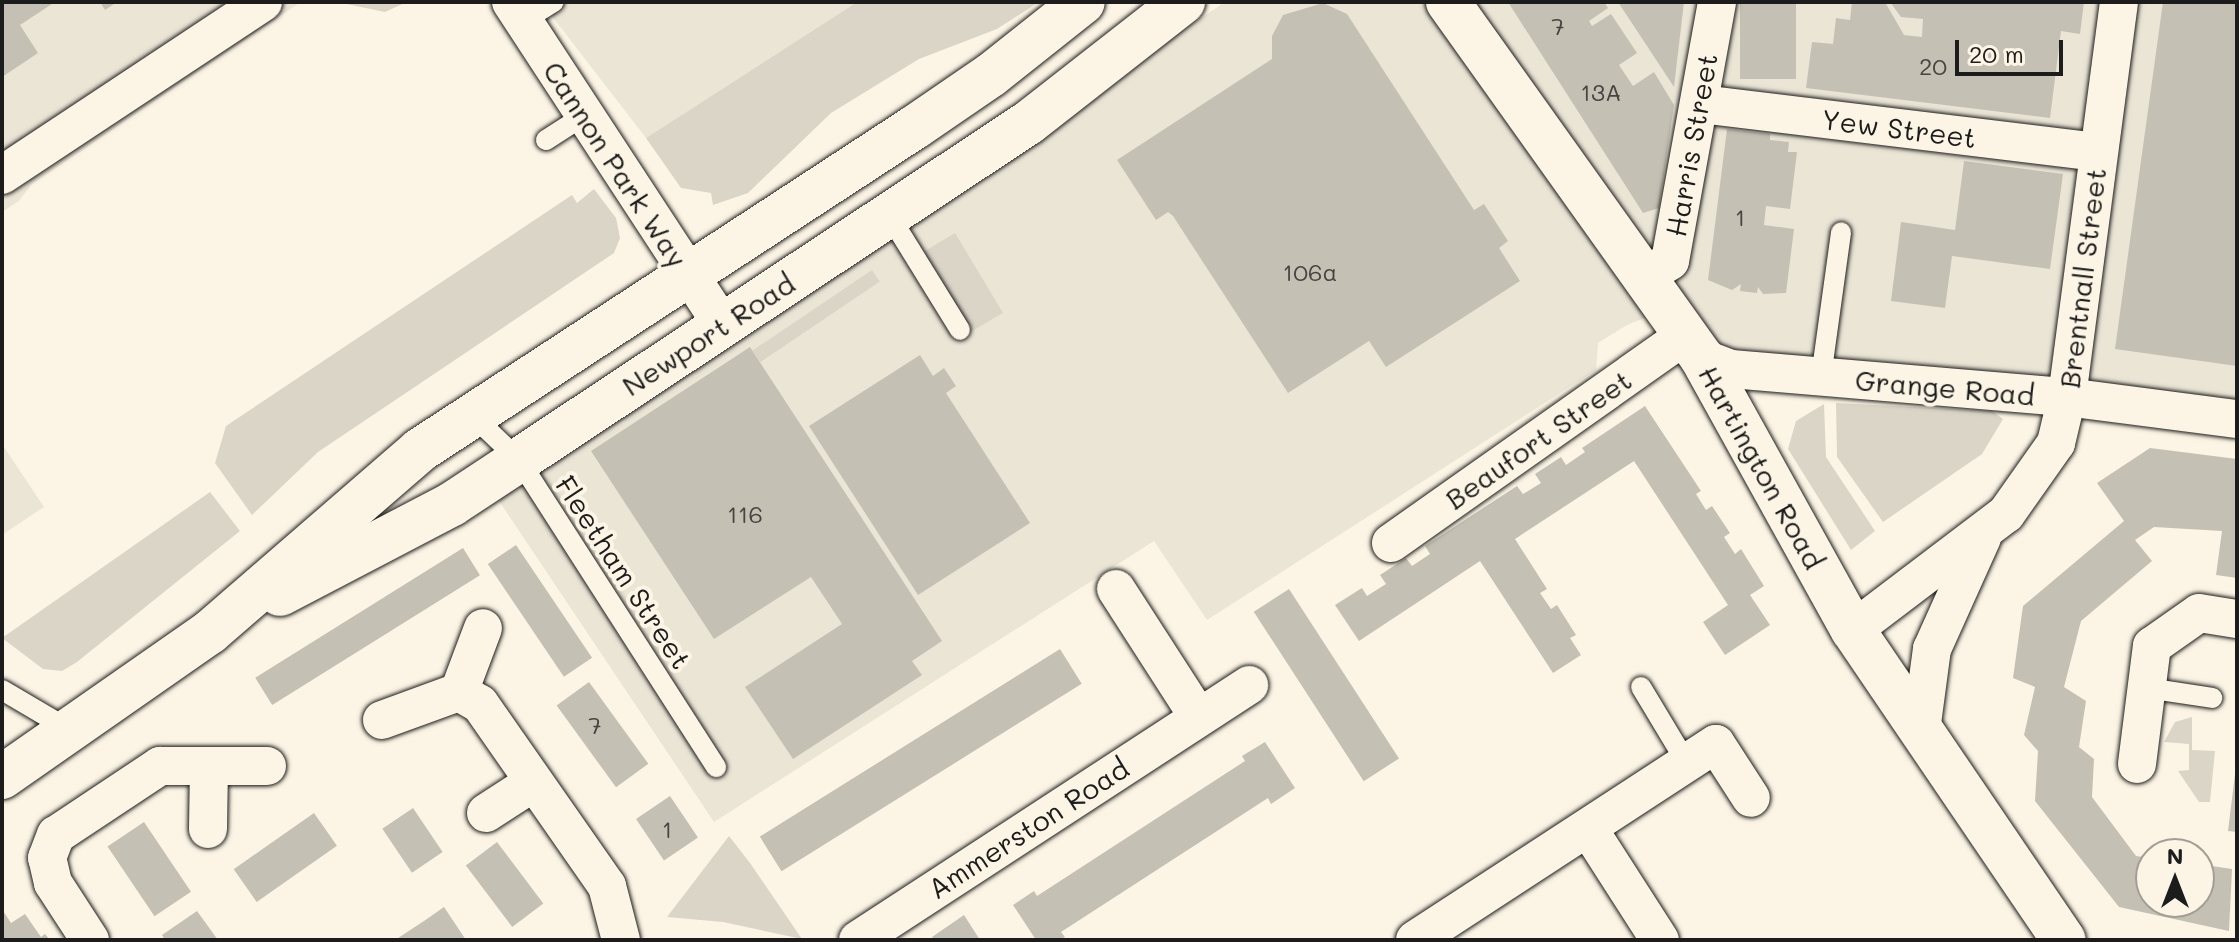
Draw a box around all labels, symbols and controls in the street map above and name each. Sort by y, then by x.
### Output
house number: 7 [1551,12,1565,40]
scale bar [1959,24,2067,74]
text: 20 m [1969,38,2024,69]
street label: Harris Street [1658,51,1724,239]
house number: 20 [1919,52,1947,80]
street label: Cannon Park Way [537,55,695,273]
house number: 13A [1580,78,1622,106]
street label: Yew Street [1820,102,1978,154]
street label: Brentnall Street [2052,166,2112,390]
house number: 1 [1735,203,1745,231]
house number: 106a [1283,258,1337,286]
street label: Newport Road [616,266,800,402]
street label: Hartington Road [1692,359,1832,575]
street label: Beaufort Street [1438,362,1638,516]
street label: Grange Road [1854,362,2036,412]
street label: Fleetham Street [549,469,699,675]
house number: 116 [727,500,763,528]
house number: 7 [588,711,602,739]
street label: Ammerston Road [922,751,1134,905]
house number: 1 [662,815,672,843]
north arrow [2135,838,2215,918]
text: N [2167,841,2183,870]

